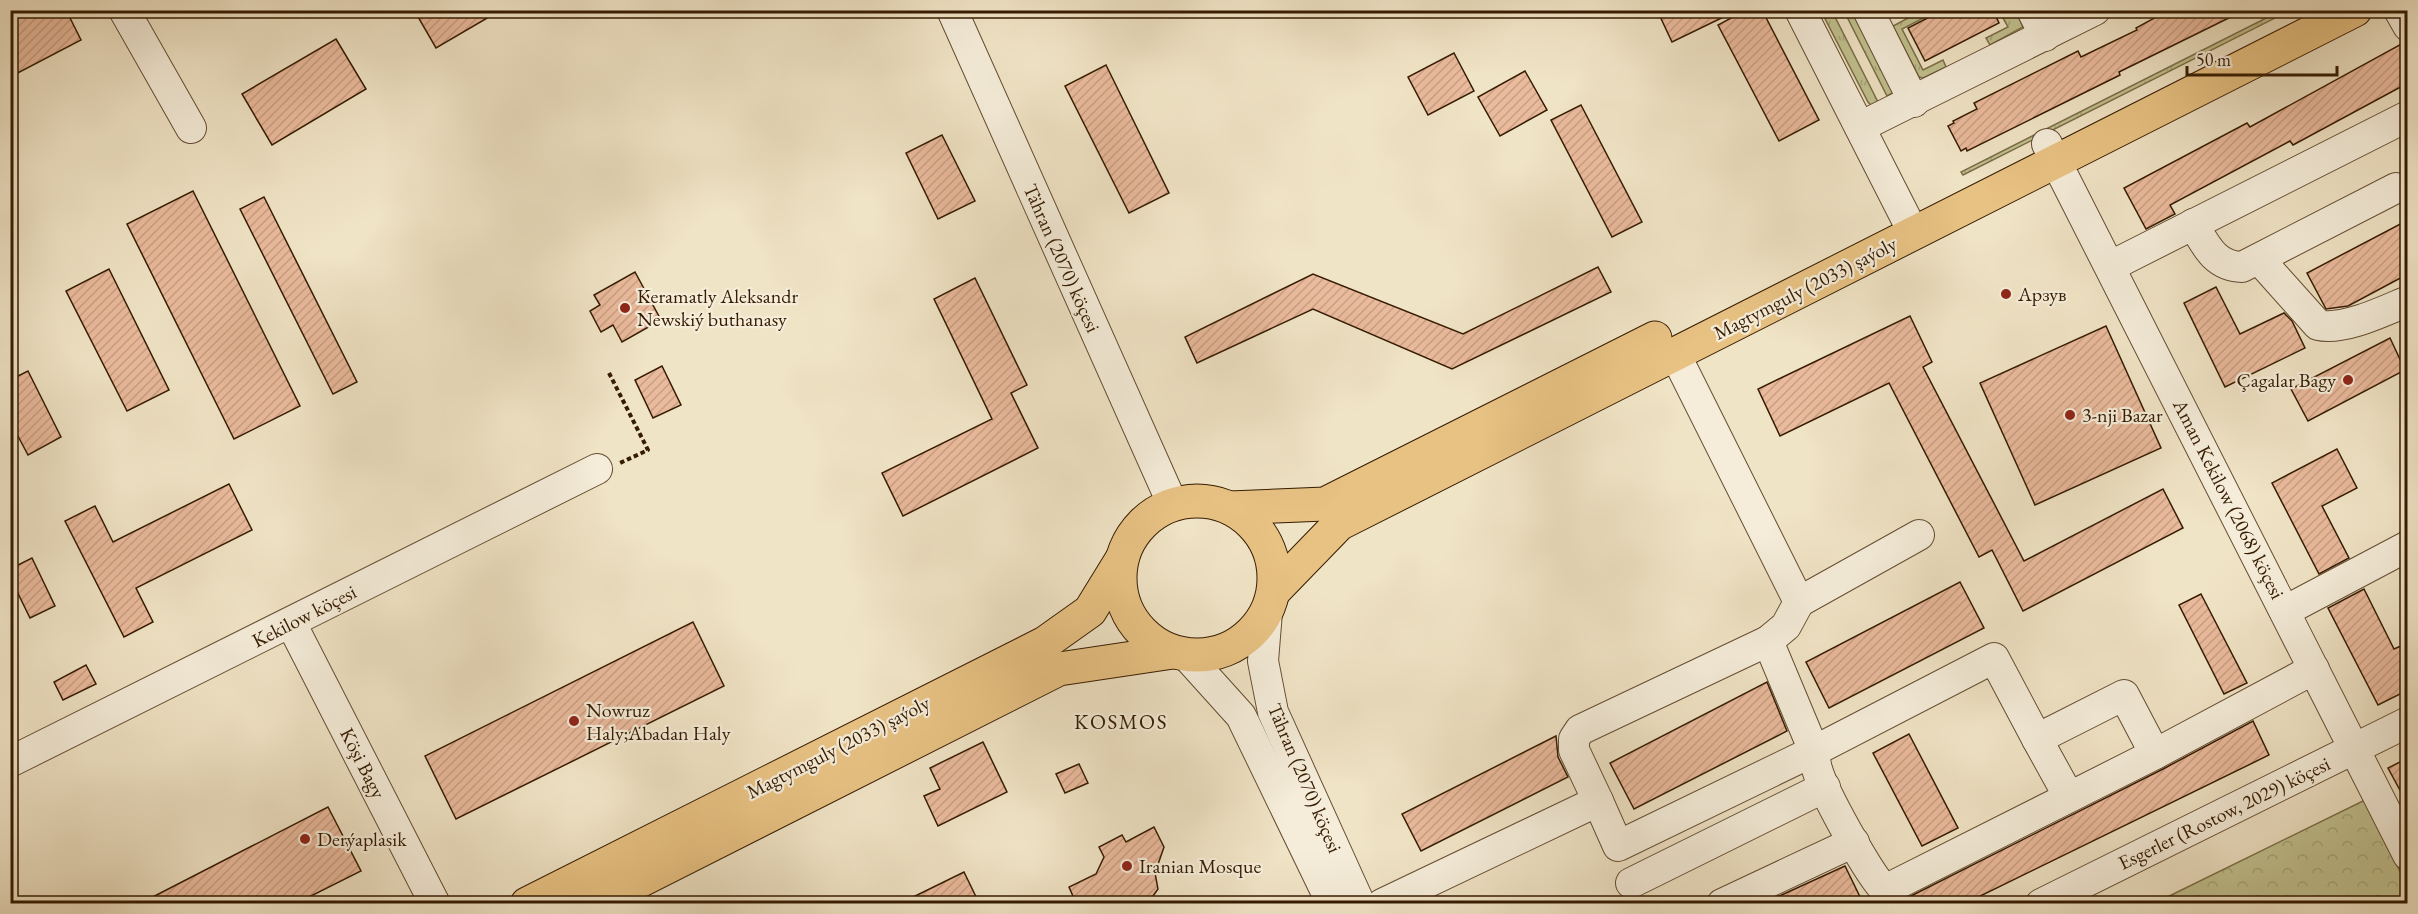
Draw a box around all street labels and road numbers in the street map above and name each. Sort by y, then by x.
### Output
street label: Tähran (2070) köçesi [1018,180,1106,336]
street label: Magtymguly (2033) şaýoly [1709,230,1901,346]
street label: Aman Kekilow (2068) köçesi [2167,394,2291,603]
street label: Kekilow köçesi [247,578,361,653]
street label: Magtymguly (2033) şaýoly [742,689,934,805]
street label: Tähran (2070) köçesi [1262,699,1348,857]
street label: Köşi Bagy [334,723,392,803]
street label: Esgerler (Rostow, 2029) köçesi [2114,750,2334,876]

